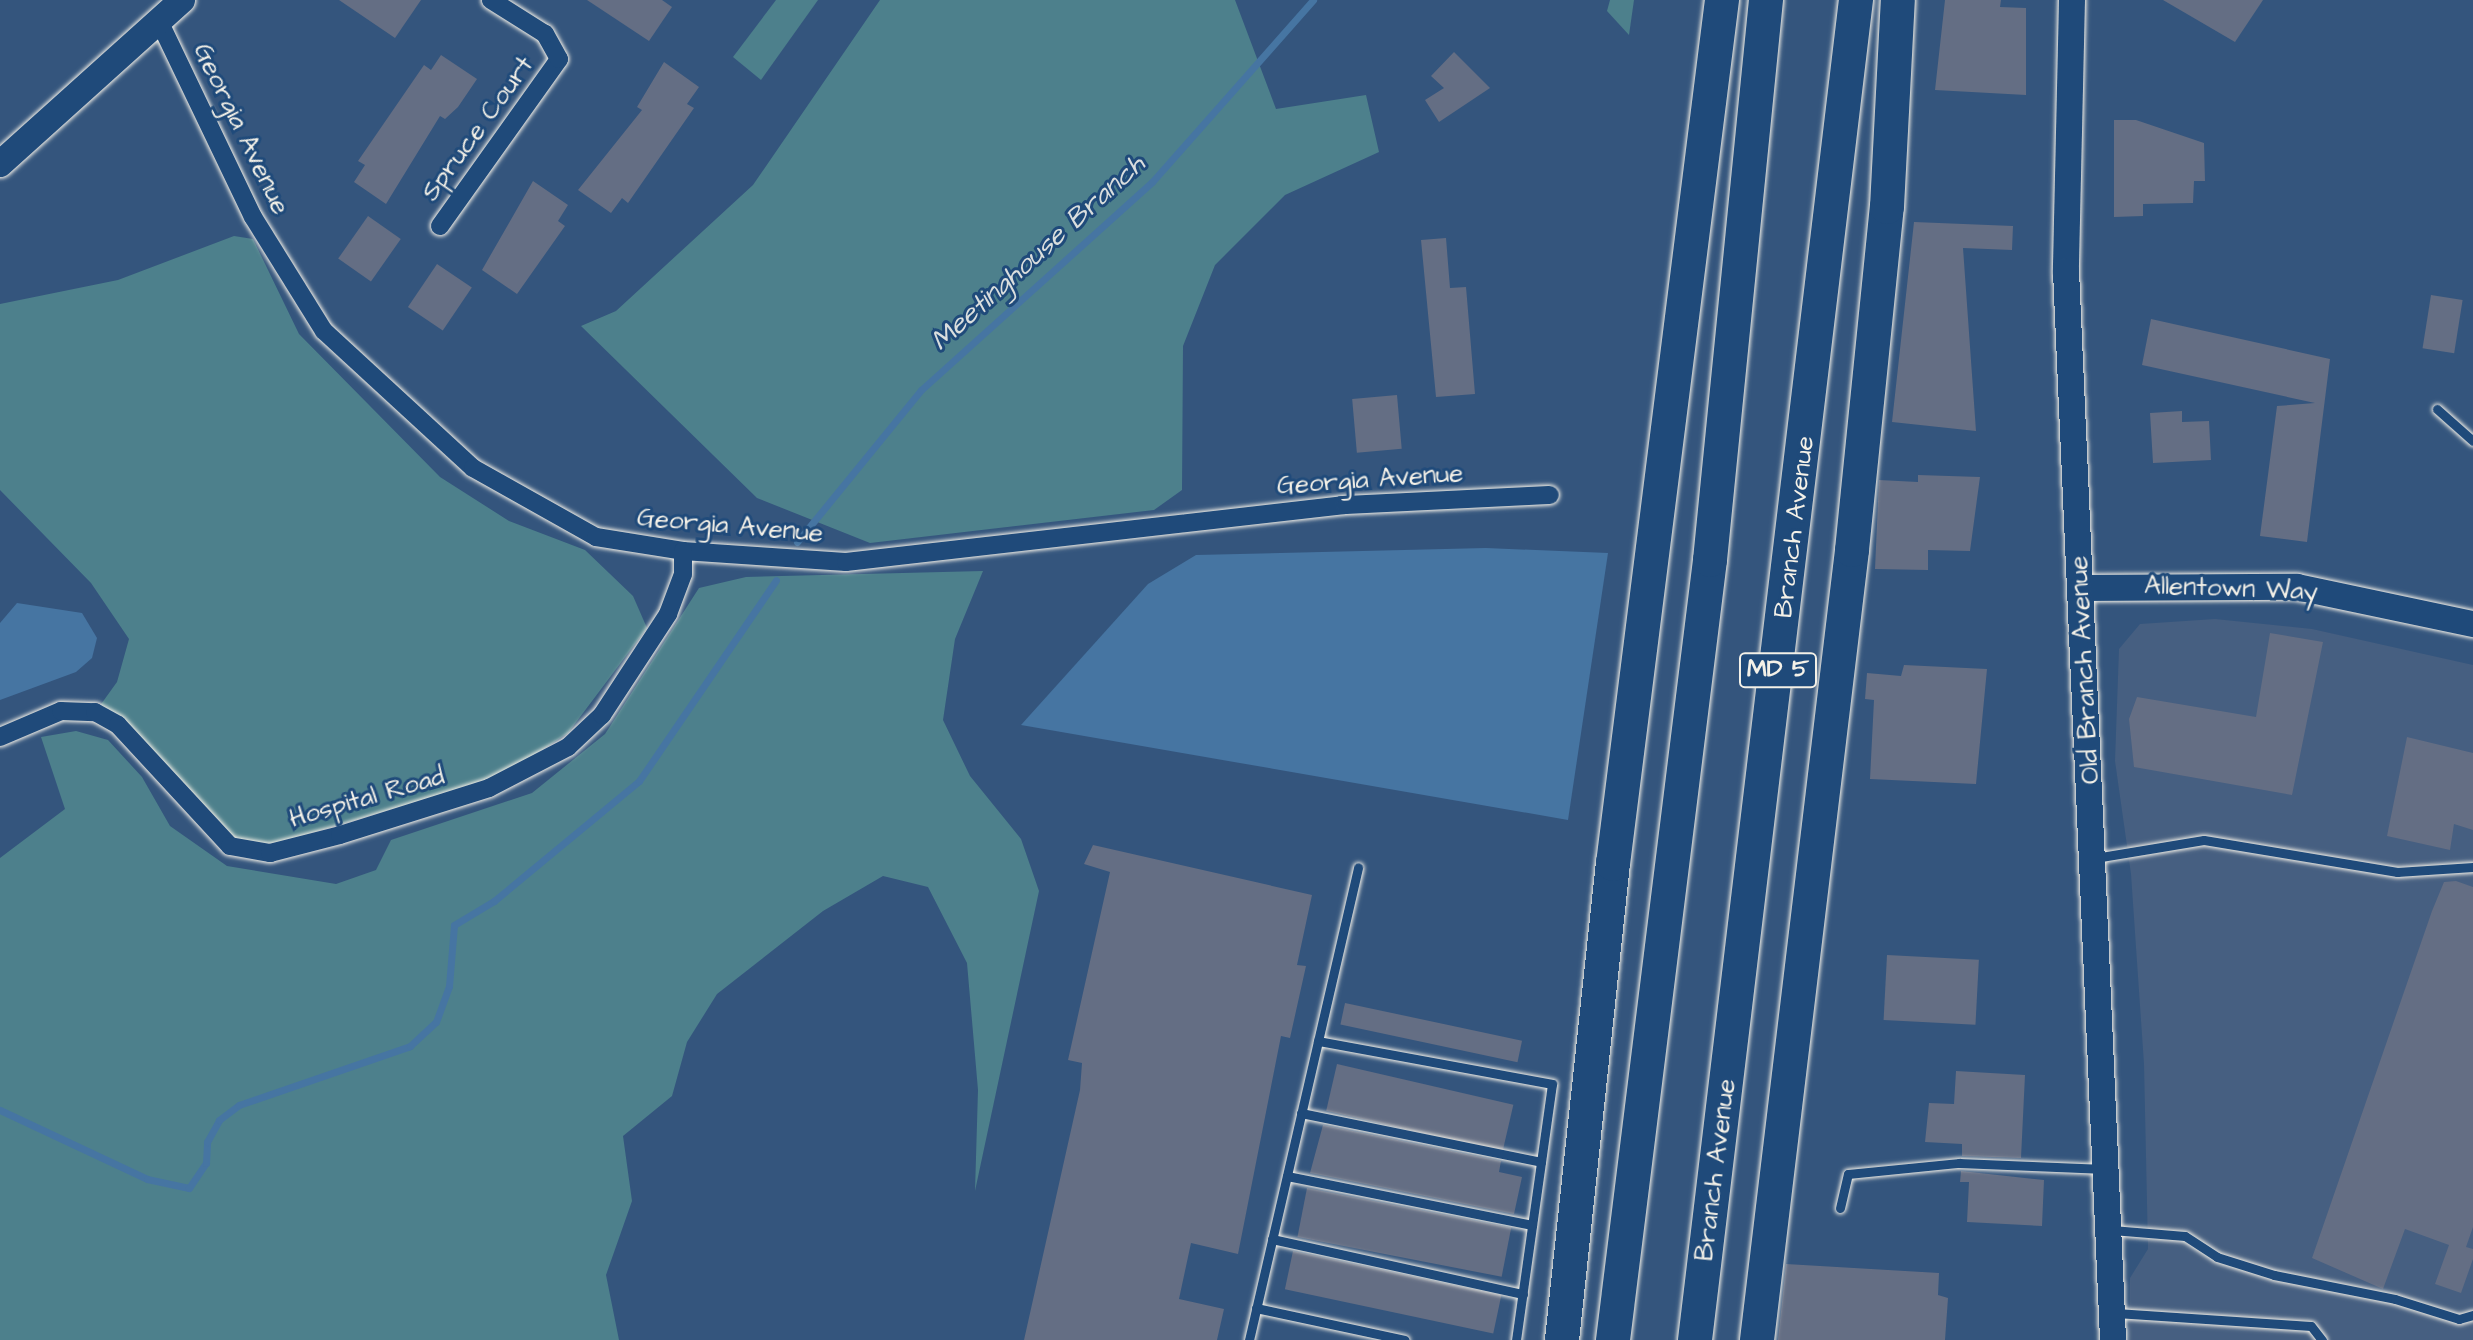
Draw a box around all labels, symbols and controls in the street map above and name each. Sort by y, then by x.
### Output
street label: Georgia Avenue [186,38,296,220]
street label: Spruce Court [415,51,541,207]
water label: Meetinghouse Branch [924,148,1152,358]
street label: Branch Avenue [1768,434,1822,620]
street label: Georgia Avenue [1276,458,1464,502]
street label: Georgia Avenue [636,502,824,550]
street label: Old Branch Avenue [2063,555,2107,785]
street label: Allentown Way [2144,570,2318,608]
road number: MD 5 [1738,650,1818,690]
street label: Hospital Road [286,761,448,835]
street label: Branch Avenue [1689,1077,1743,1263]

